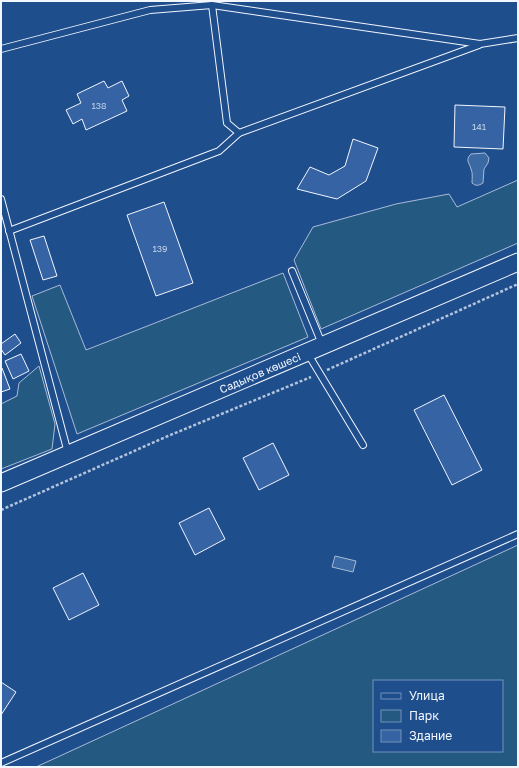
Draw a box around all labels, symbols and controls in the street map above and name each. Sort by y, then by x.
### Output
house number: 138 [91,100,107,111]
house number: 141 [472,121,487,132]
house number: 139 [152,243,168,254]
street label: Садықов көшесі [217,350,302,396]
legend [373,680,503,752]
text: Улица [409,688,445,703]
text: Парк [409,708,439,723]
text: Здание [409,728,452,743]

